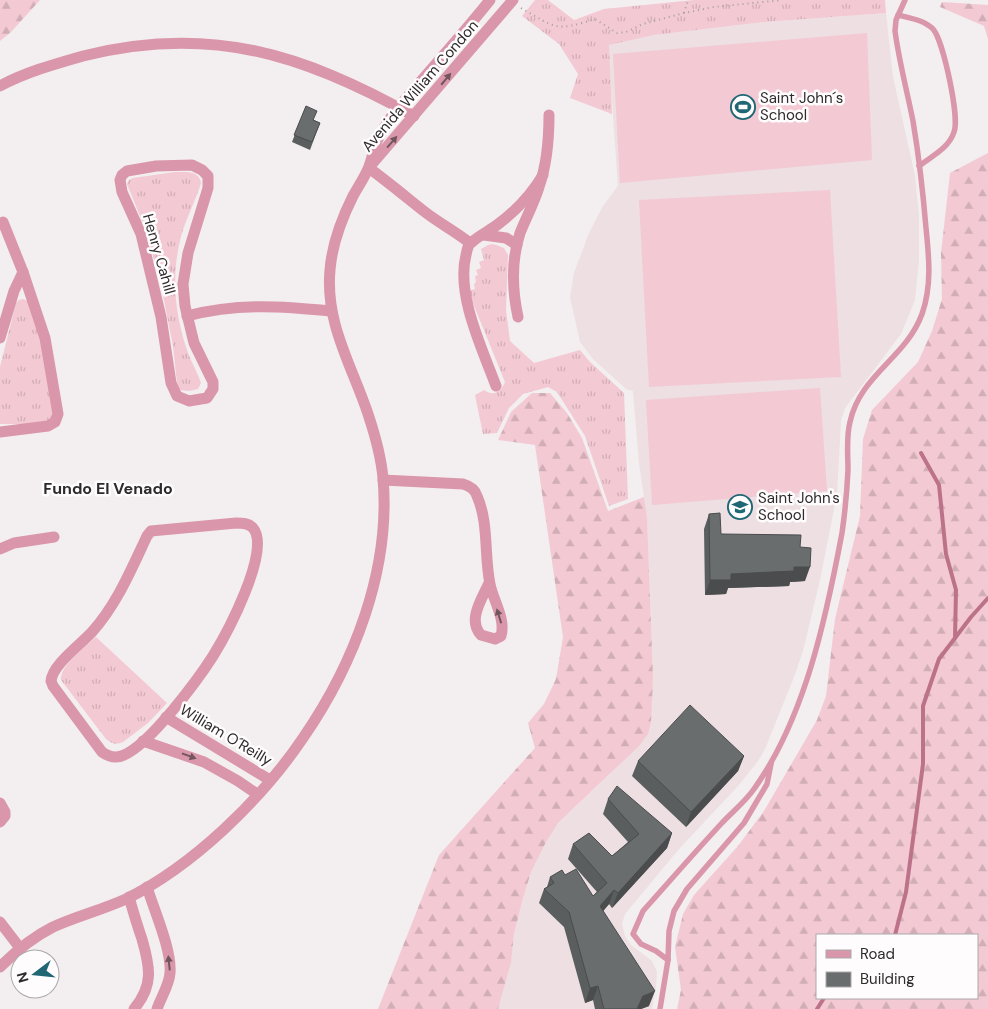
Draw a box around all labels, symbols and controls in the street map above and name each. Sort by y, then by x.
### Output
street label: Avenida William Condon [357,16,483,156]
one-way arrow [440,73,451,85]
place label: Saint John´s School [760,88,843,125]
sports icon: Saint John´s School [730,94,756,120]
one-way arrow [386,135,397,148]
street label: Henry Cahill [138,211,180,297]
district label: Fundo El Venado [43,478,173,499]
place label: Saint John's School [758,488,840,525]
school or university icon: Saint John's School [727,494,753,520]
one-way arrow [495,608,503,623]
street label: William O´Reilly [176,700,276,771]
one-way arrow [182,753,197,760]
legend [816,934,978,999]
text: Road [860,944,895,964]
north arrow [10,949,60,999]
one-way arrow [165,954,173,970]
text: Building [860,969,915,989]
text: N [12,970,33,985]

